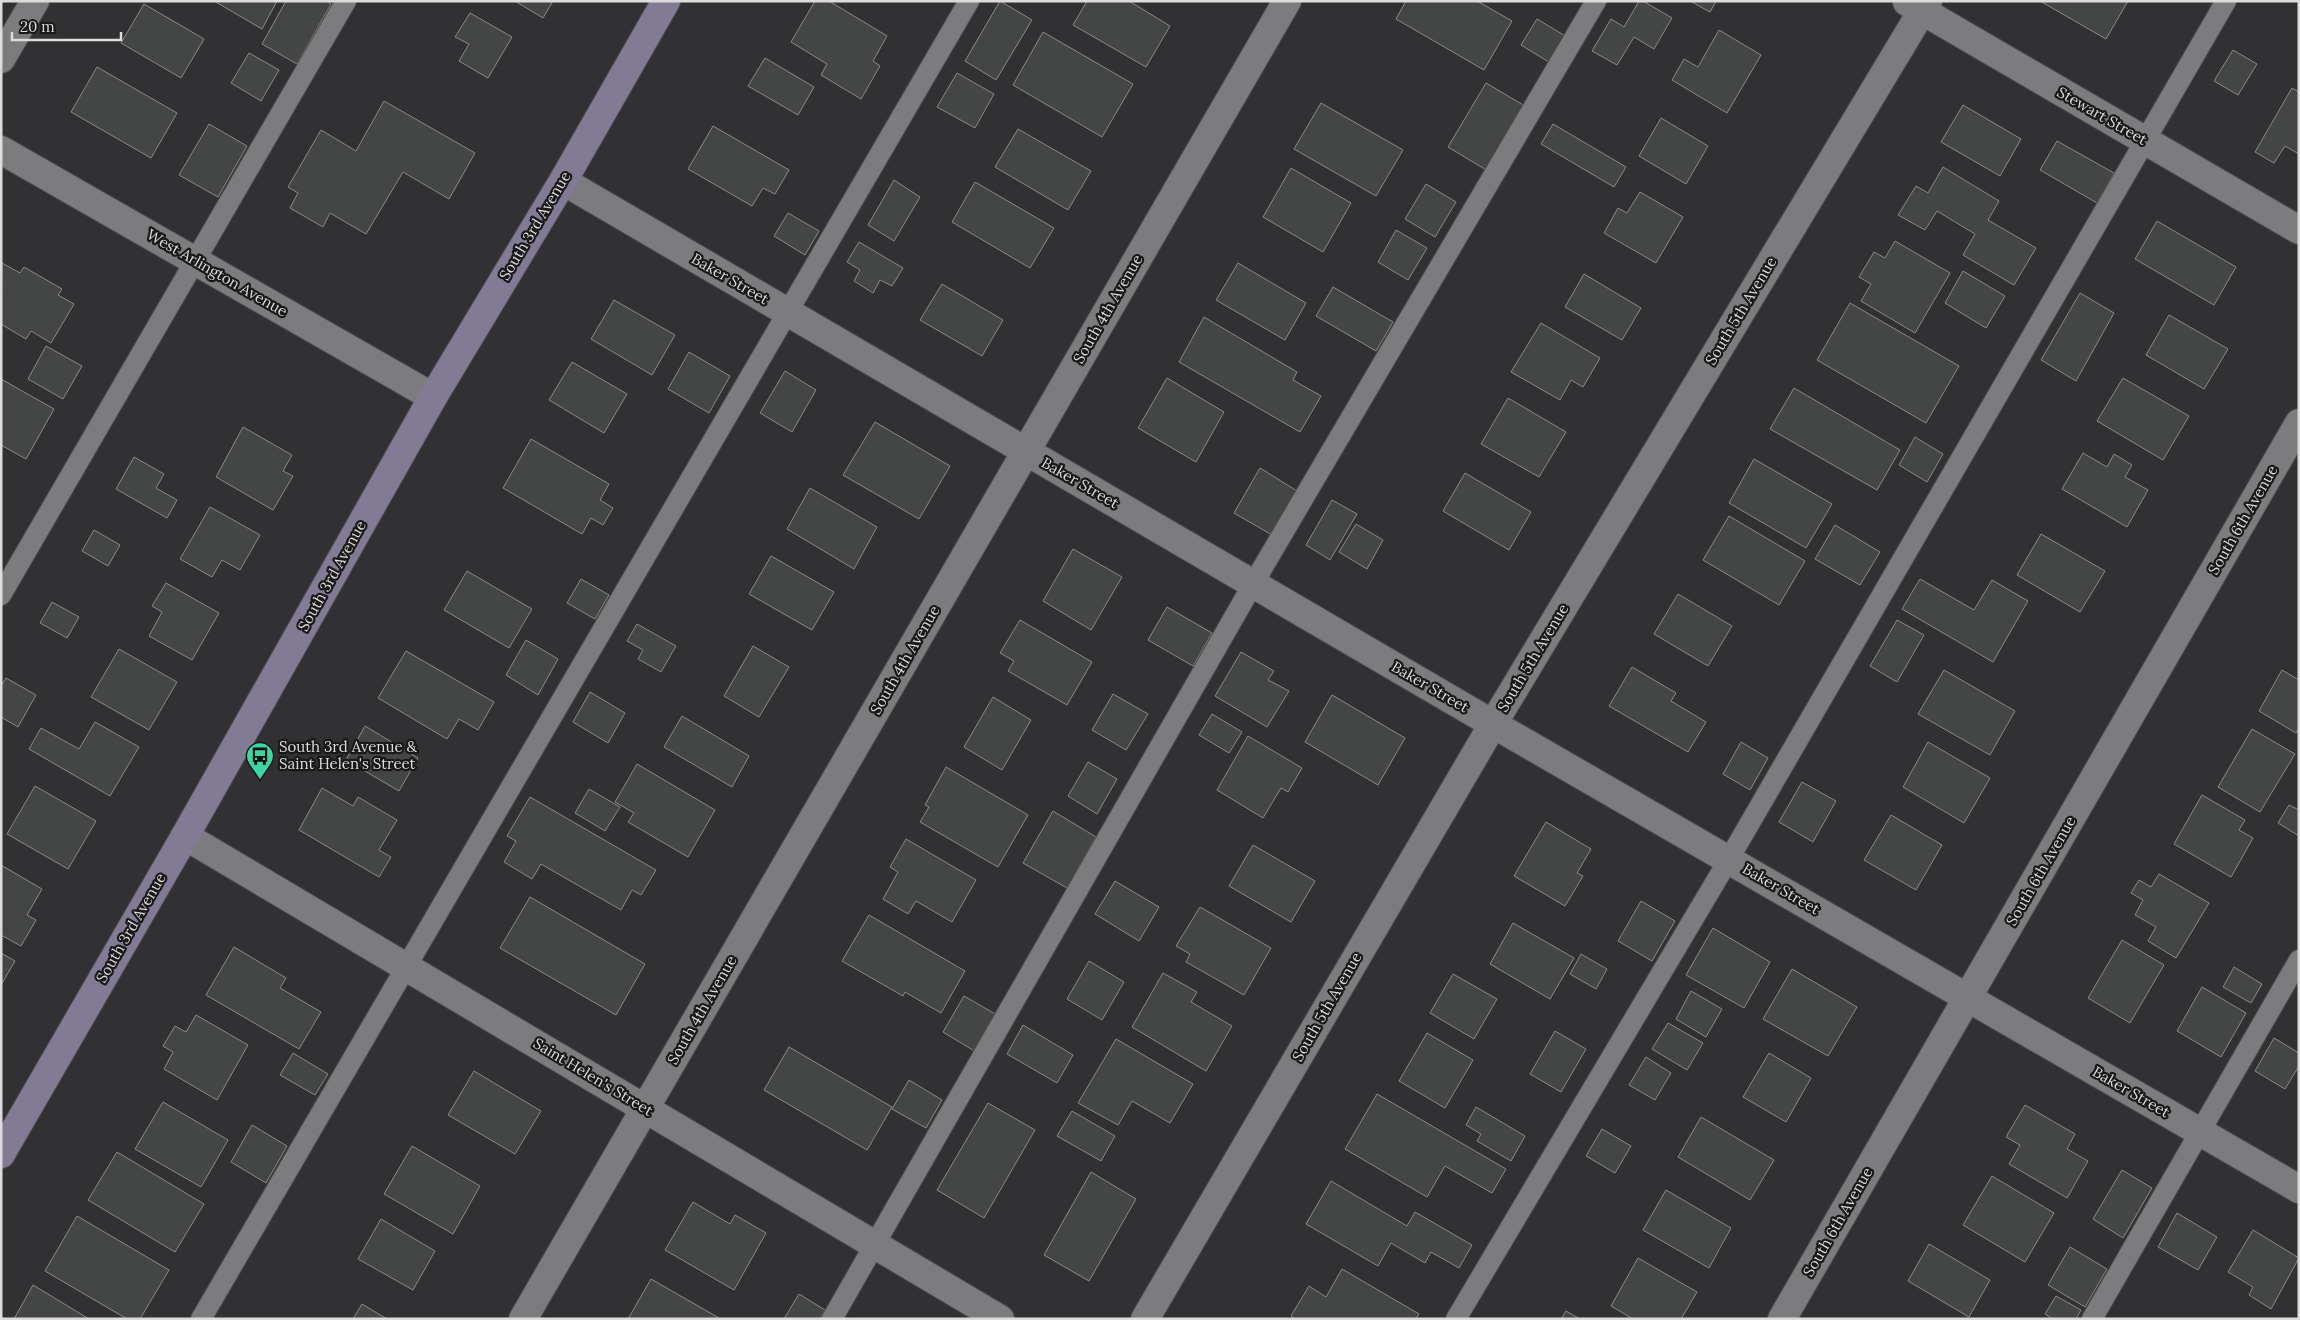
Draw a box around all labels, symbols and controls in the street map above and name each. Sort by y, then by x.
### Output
scale bar [12,10,121,42]
text: 20 m [20,17,55,36]
street label: Stewart Street [2054,82,2151,149]
street label: South 3rd Avenue [495,168,575,284]
street label: West Arlington Avenue [144,225,291,321]
street label: Baker Street [688,249,772,308]
street label: South 4th Avenue [1069,251,1146,367]
street label: South 5th Avenue [1701,253,1780,368]
street label: Baker Street [1038,453,1122,512]
street label: South 6th Avenue [2204,462,2282,578]
street label: South 3rd Avenue [293,517,370,634]
street label: South 5th Avenue [1493,600,1572,715]
street label: South 4th Avenue [866,602,943,718]
street label: Baker Street [1388,657,1472,716]
place label: South 3rd Avenue & Saint Helen's Street [279,737,417,773]
bus stop icon: South 3rd Avenue & Saint Helen's Street [245,741,275,780]
street label: South 6th Avenue [2002,813,2080,929]
street label: Baker Street [1739,859,1823,918]
street label: South 3rd Avenue [91,870,170,986]
street label: South 5th Avenue [1288,949,1365,1065]
street label: South 4th Avenue [663,952,740,1068]
street label: Saint Helen's Street [530,1033,657,1120]
street label: Baker Street [2089,1062,2173,1121]
street label: South 6th Avenue [1799,1164,1877,1280]

